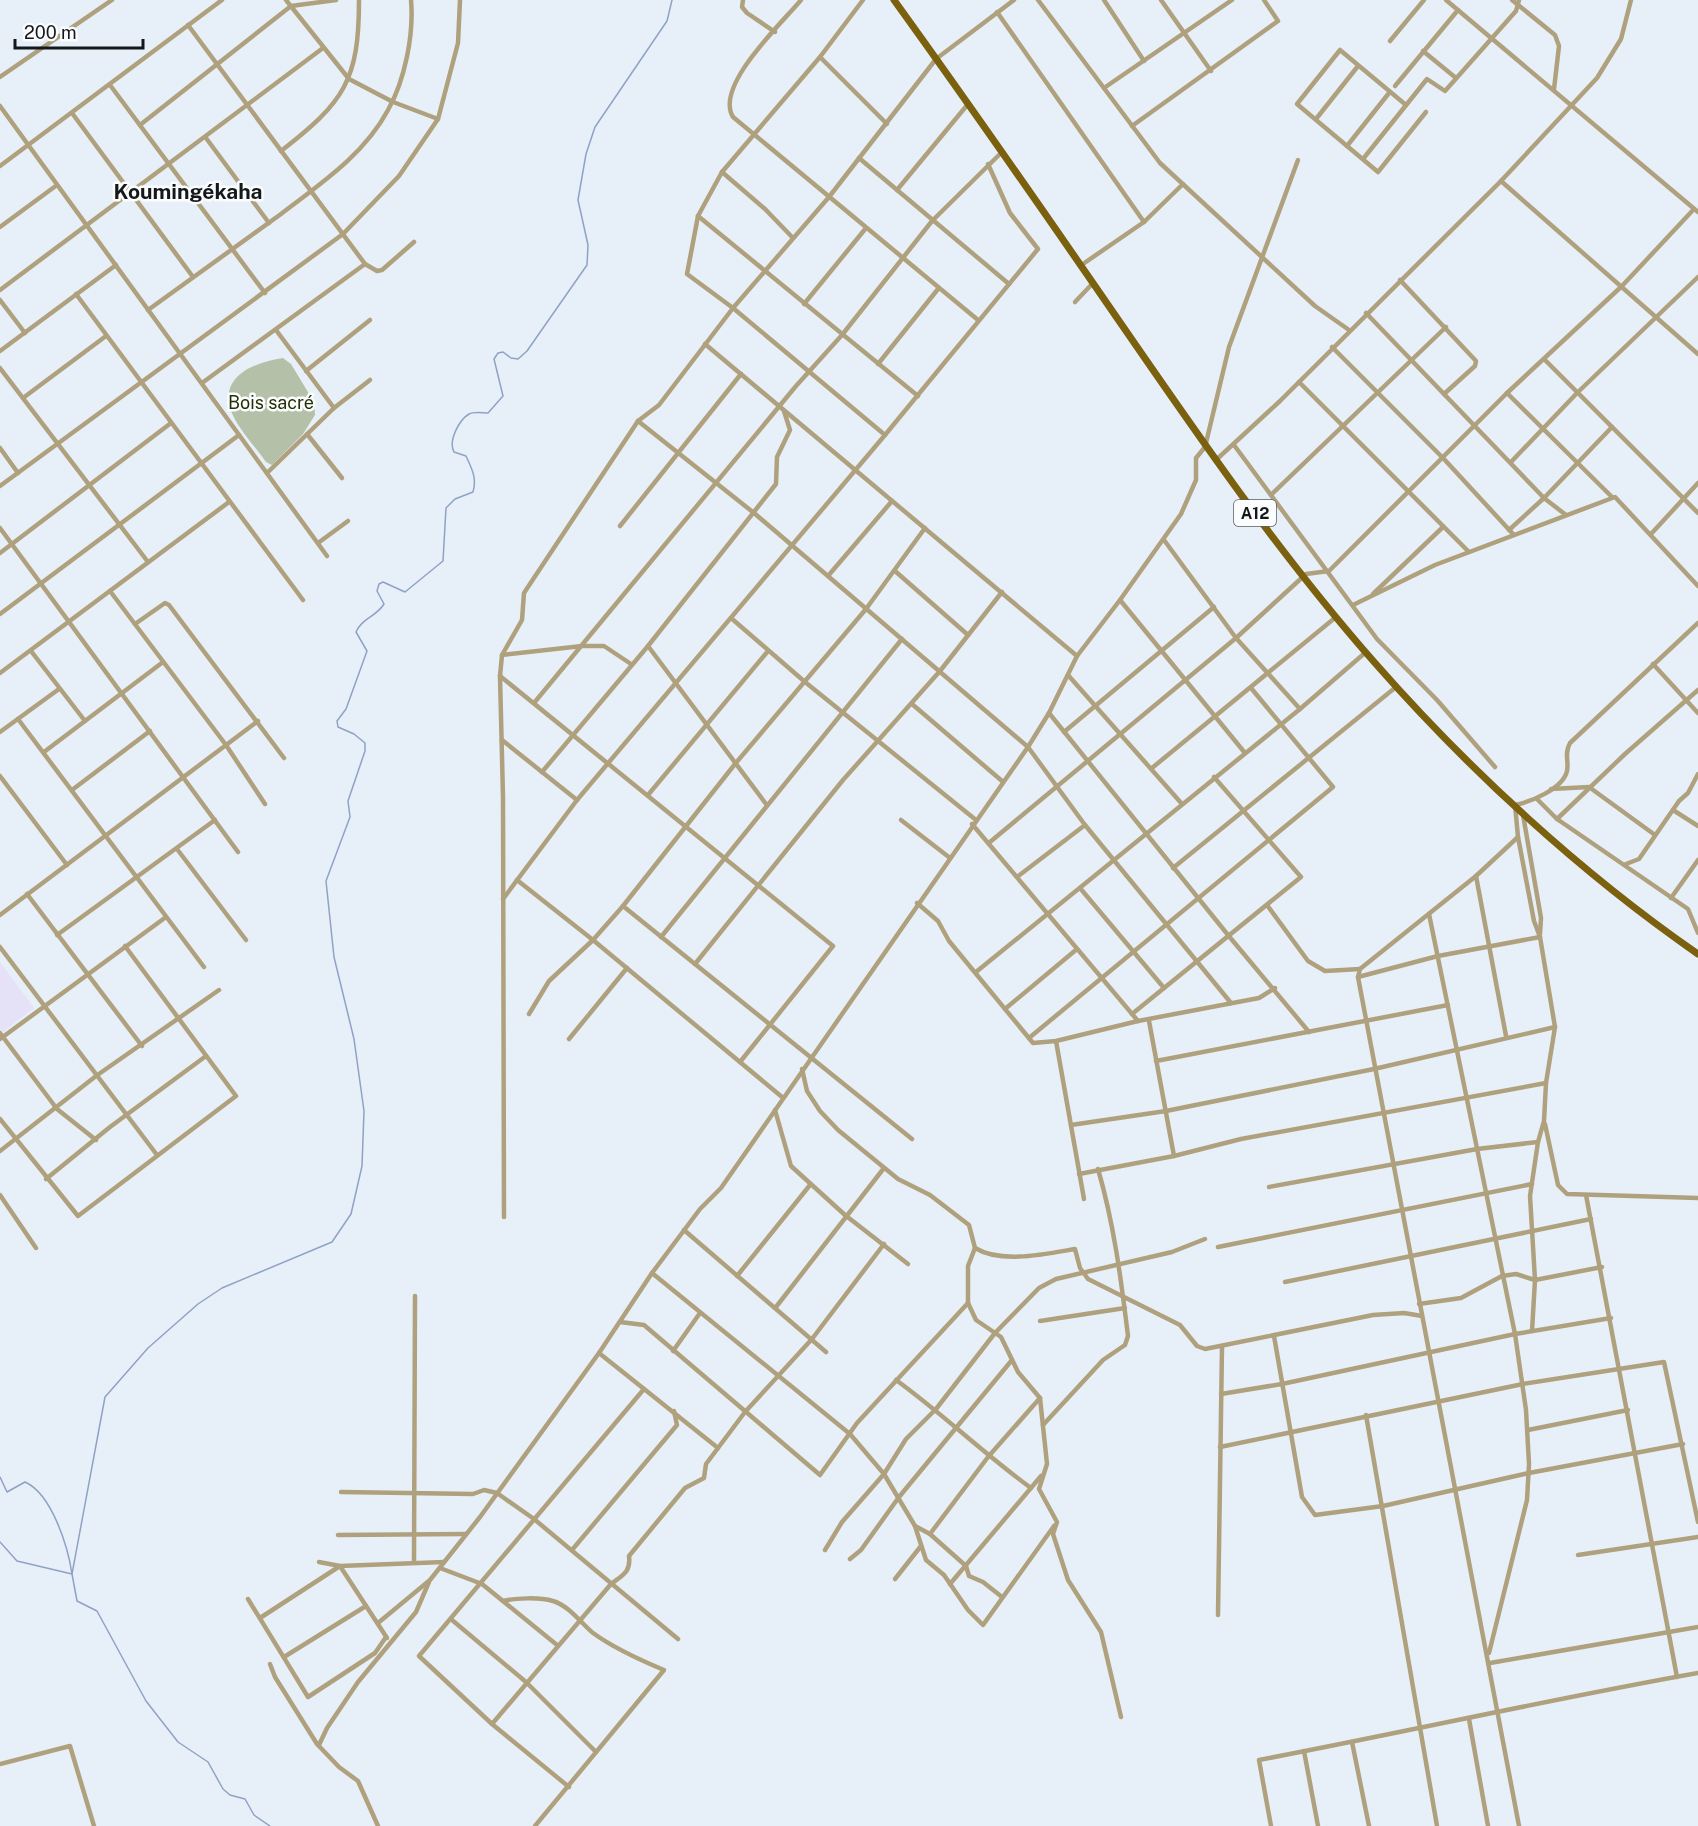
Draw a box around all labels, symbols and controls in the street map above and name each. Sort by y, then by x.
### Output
scale bar [15,12,142,50]
text: 200 m [24,22,77,43]
district label: Koumingékaha [114,179,262,204]
park label: Bois sacré [228,392,314,413]
road number: A12 [1234,500,1276,526]

